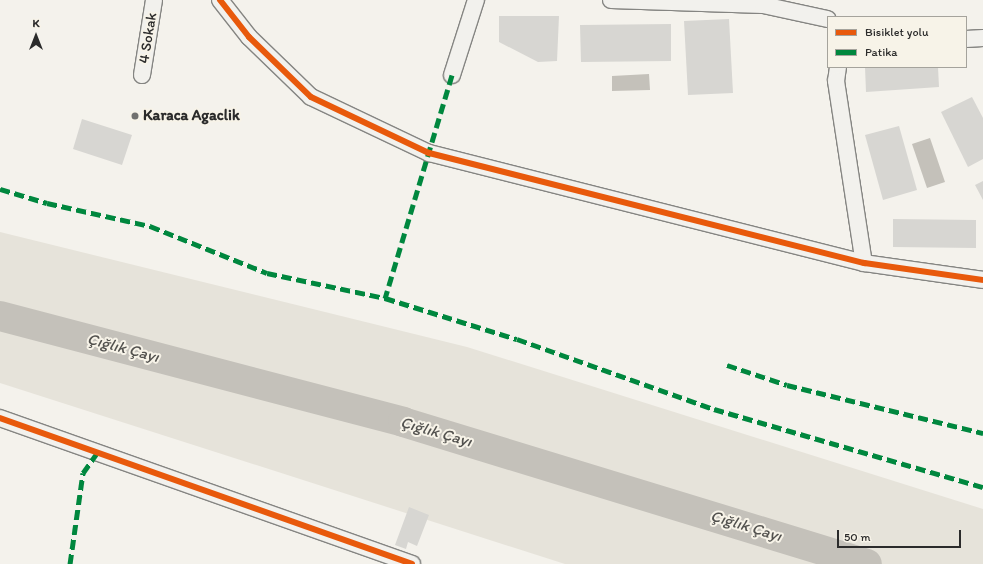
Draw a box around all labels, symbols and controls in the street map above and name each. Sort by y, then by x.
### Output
street label: 4 Sokak [135,11,161,65]
north arrow [16,16,56,56]
legend [827,16,967,68]
text: K [32,17,40,30]
text: Bisiklet yolu [865,25,928,39]
text: Patika [865,45,898,59]
place label: Karaca Agaclik [143,107,239,125]
marker: Karaca Agaclik [130,111,140,121]
water label: Çığlık Çayı [85,329,161,367]
water label: Çığlık Çayı [398,413,474,451]
water label: Çığlık Çayı [708,506,784,546]
scale bar [839,522,963,548]
text: 50 m [844,530,870,544]

